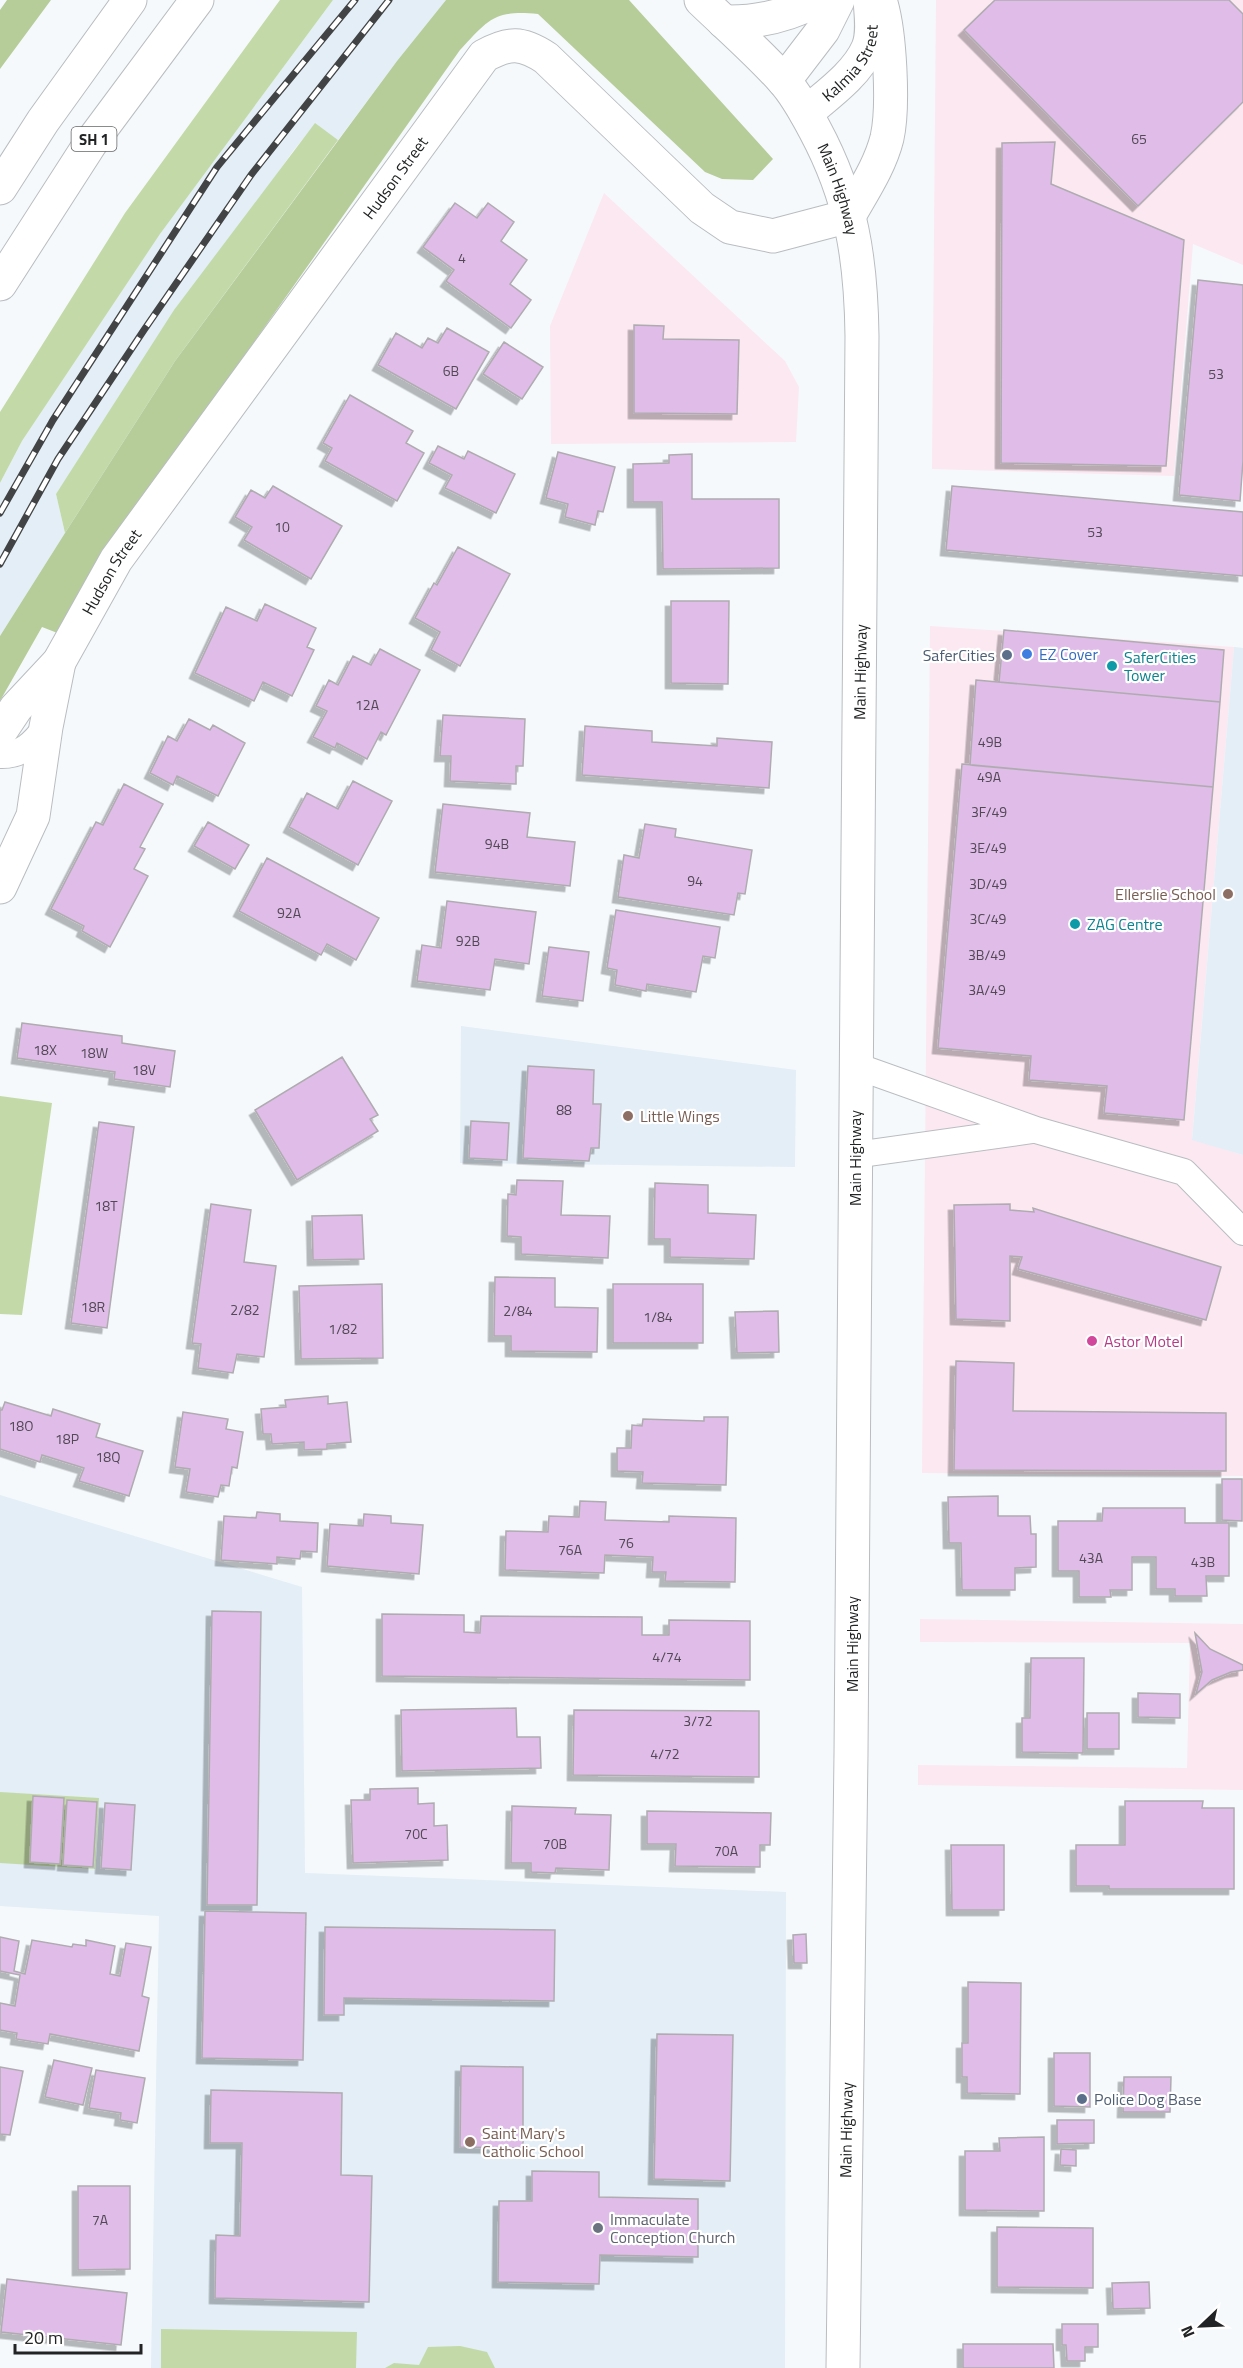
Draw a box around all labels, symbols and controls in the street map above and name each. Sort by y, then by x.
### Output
street label: Kalmia Street [816,24,884,107]
road number: SH 1 [72,127,116,151]
house number: 65 [1131,128,1147,149]
street label: Hudson Street [357,131,434,224]
street label: Main Highway [812,139,865,238]
house number: 4 [458,247,466,268]
house number: 6B [443,360,459,381]
house number: 53 [1208,363,1224,384]
house number: 10 [274,516,290,537]
house number: 53 [1087,521,1103,542]
street label: Hudson Street [76,524,147,619]
street label: Main Highway [847,624,873,720]
place label: EZ Cover [1039,642,1098,666]
place label: SaferCities [923,643,995,667]
place label: SaferCities Tower [1124,645,1196,687]
marker: EZ Cover [1020,647,1034,661]
marker: SaferCities [1000,648,1014,662]
marker: SaferCities Tower [1105,659,1119,673]
house number: 12A [355,694,380,715]
house number: 49B [978,731,1002,752]
house number: 49A [977,766,1002,787]
house number: 3F/49 [971,801,1007,822]
house number: 94B [485,833,509,854]
house number: 3E/49 [969,837,1007,858]
house number: 94 [687,870,703,891]
house number: 3D/49 [969,873,1007,894]
place label: Ellerslie School [1115,882,1216,906]
marker: Ellerslie School [1221,887,1235,901]
house number: 92A [277,902,302,923]
house number: 3C/49 [970,908,1007,929]
place label: ZAG Centre [1087,912,1163,936]
marker: ZAG Centre [1068,917,1082,931]
house number: 92B [456,930,480,951]
house number: 3B/49 [968,944,1006,965]
house number: 3A/49 [968,979,1006,1000]
house number: 18X [33,1039,57,1060]
house number: 18W [80,1042,108,1063]
house number: 18V [132,1059,156,1080]
house number: 88 [556,1099,572,1120]
place label: Little Wings [640,1104,720,1128]
marker: Little Wings [621,1109,635,1123]
street label: Main Highway [843,1110,867,1206]
house number: 18T [94,1195,118,1216]
house number: 18R [81,1296,105,1317]
house number: 2/82 [230,1299,260,1320]
house number: 2/84 [503,1300,533,1321]
house number: 1/84 [643,1306,673,1327]
house number: 1/82 [328,1318,358,1339]
place label: Astor Motel [1104,1329,1183,1353]
marker: Astor Motel [1085,1334,1099,1348]
house number: 18O [9,1415,33,1436]
house number: 18P [55,1428,79,1449]
house number: 18Q [96,1446,120,1467]
house number: 76 [618,1532,634,1553]
house number: 76A [558,1539,583,1560]
house number: 43A [1079,1547,1104,1568]
house number: 43B [1191,1551,1215,1572]
street label: Main Highway [840,1596,864,1692]
house number: 4/74 [652,1646,682,1667]
house number: 3/72 [683,1710,713,1731]
house number: 4/72 [650,1743,680,1764]
house number: 70C [404,1823,428,1844]
house number: 70B [543,1833,567,1854]
house number: 70A [714,1840,739,1861]
street label: Main Highway [833,2082,859,2178]
place label: Police Dog Base [1094,2087,1201,2111]
marker: Police Dog Base [1075,2092,1089,2106]
place label: Saint Mary's Catholic School [482,2121,584,2163]
marker: Saint Mary's Catholic School [463,2135,477,2149]
place label: Immaculate Conception Church [610,2207,735,2249]
house number: 7A [92,2209,109,2230]
marker: Immaculate Conception Church [591,2221,605,2235]
north arrow [1171,2296,1231,2356]
scale bar [15,2317,141,2355]
text: N [1174,2322,1200,2342]
text: 20 m [24,2324,63,2351]

